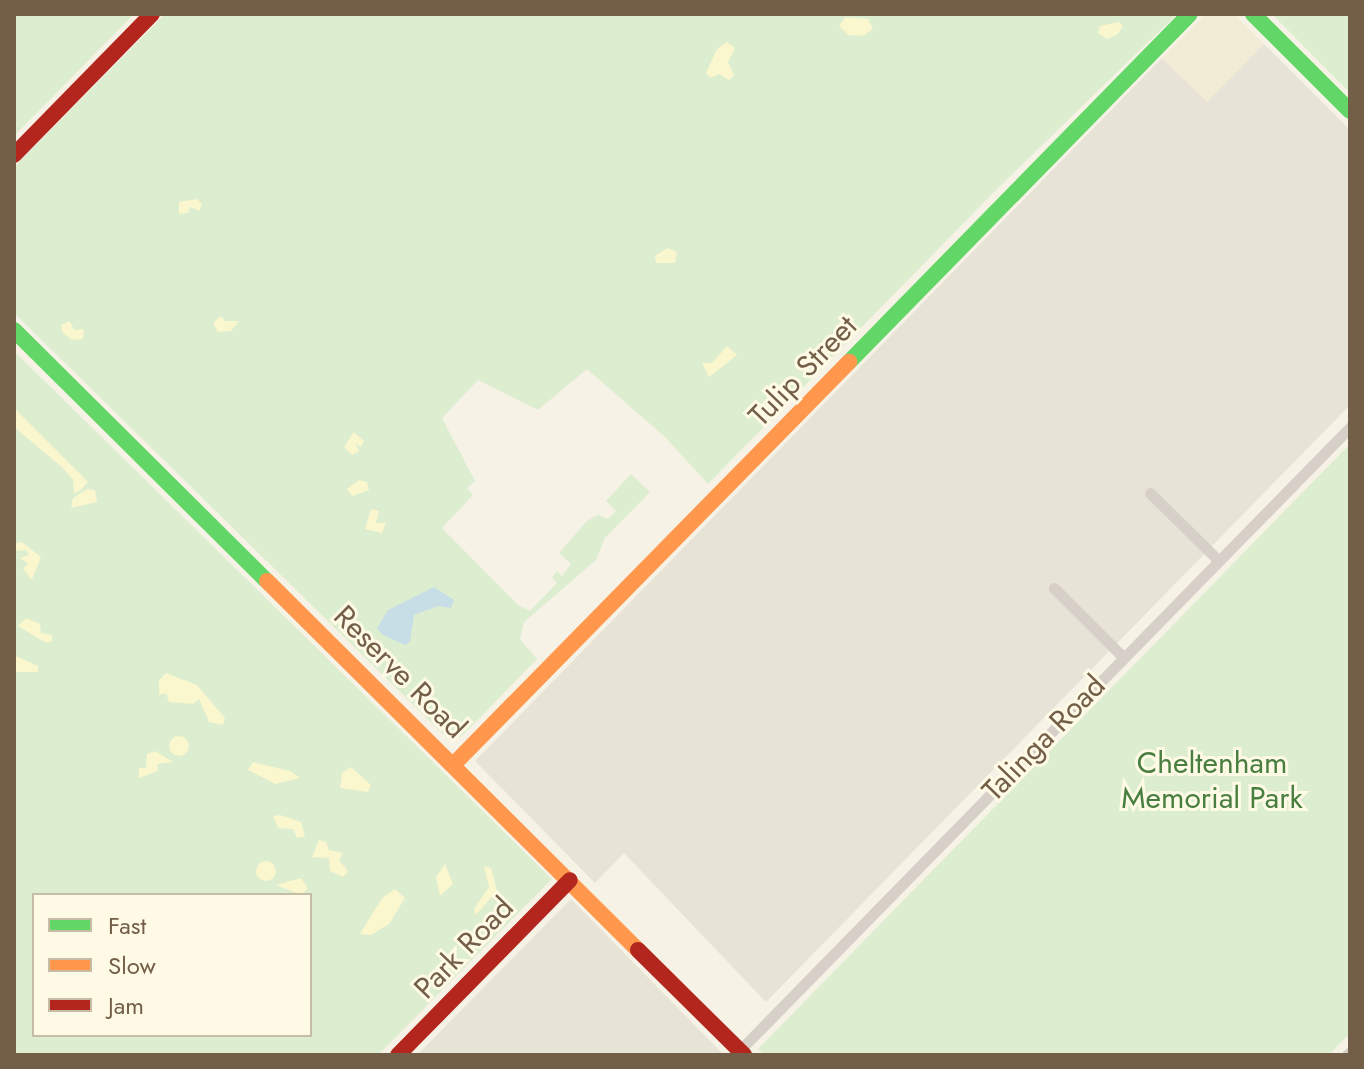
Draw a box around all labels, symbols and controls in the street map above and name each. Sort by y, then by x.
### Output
street label: Tulip Street [742,308,864,434]
street label: Reserve Road [326,598,474,746]
street label: Talinga Road [975,668,1113,808]
park label: Cheltenham Memorial Park [1121,745,1303,816]
street label: Park Road [407,890,521,1006]
legend [32,893,312,1037]
text: Fast [108,908,146,943]
text: Slow [108,948,156,983]
text: Jam [108,988,144,1023]

